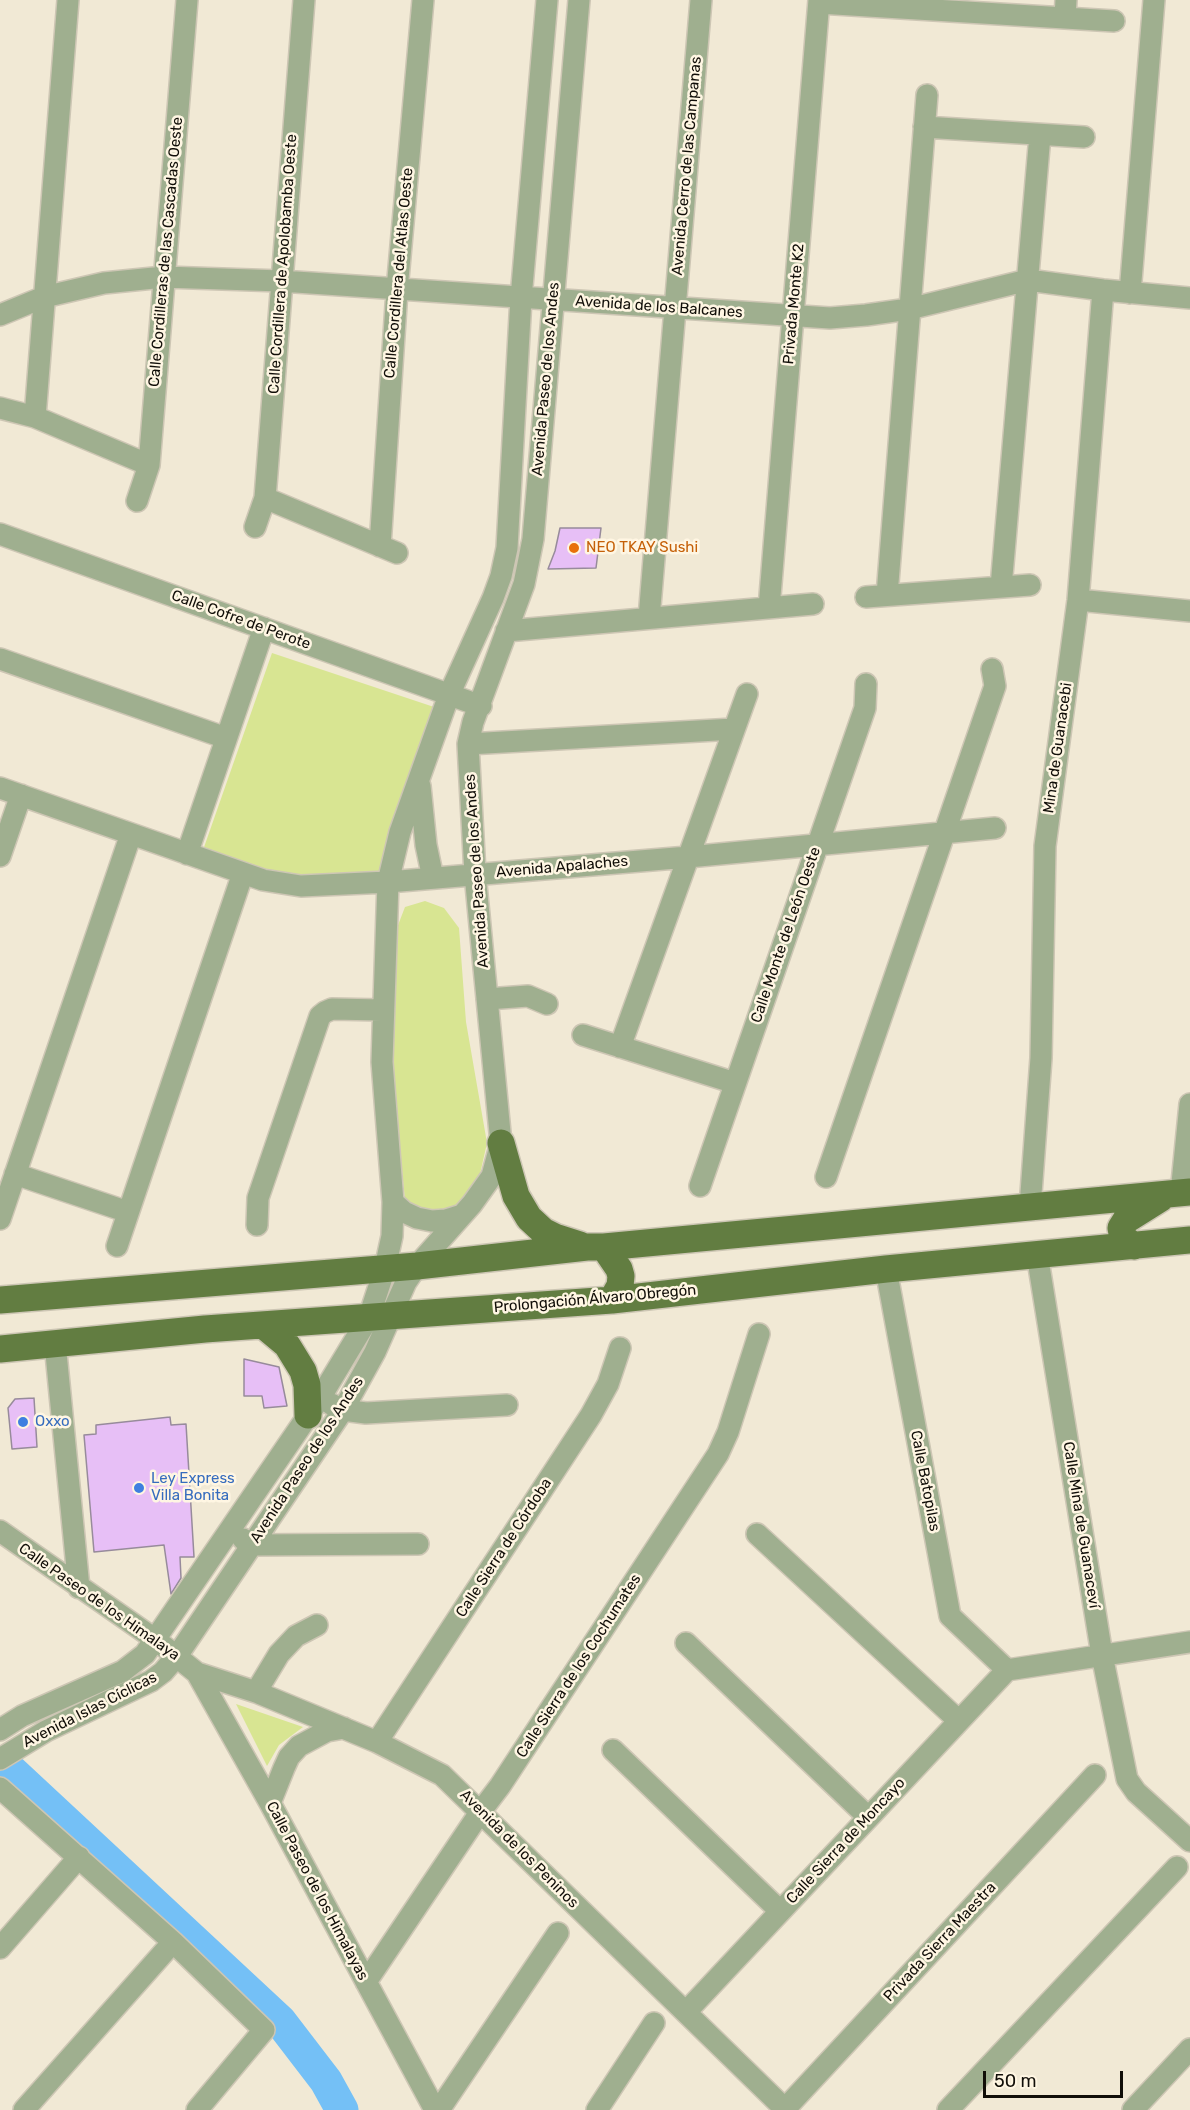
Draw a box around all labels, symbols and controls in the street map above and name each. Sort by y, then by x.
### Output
street label: Avenida Cerro de las Campanas [668,56,706,276]
street label: Calle Cordilleras de las Cascadas Oeste [145,116,187,388]
street label: Calle Cordillera de Apolobamba Oeste [265,134,301,394]
street label: Calle Cordillera del Atlas Oeste [381,167,417,379]
street label: Privada Monte K2 [780,243,808,365]
street label: Avenida Paseo de los Andes [529,281,563,477]
street label: Avenida de los Balcanes [575,292,743,322]
place label: NEO TKAY Sushi [586,539,698,557]
marker: NEO TKAY Sushi [567,541,581,555]
street label: Calle Cofre de Perote [169,586,313,654]
street label: Mina de Guanacebi [1040,682,1076,814]
street label: Avenida Paseo de los Andes [461,773,493,969]
street label: Calle Monte de León Oeste [747,845,825,1025]
street label: Avenida Apalaches [495,852,629,882]
street label: Prolongación Álvaro Obregón [493,1281,697,1317]
street label: Avenida Paseo de los Andes [247,1374,367,1546]
place label: Oxxo [35,1413,70,1431]
marker: Oxxo [16,1415,30,1429]
street label: Calle Batopilas [906,1429,944,1533]
street label: Calle Mina de Guanaceví [1059,1440,1103,1610]
place label: Ley Express Villa Bonita [151,1470,235,1505]
street label: Calle Sierra de Córdoba [452,1475,556,1621]
marker: Ley Express Villa Bonita [132,1481,146,1495]
street label: Calle Paseo de los Himalaya [15,1539,183,1665]
street label: Calle Sierra de los Cochumates [513,1571,645,1761]
street label: Avenida Islas Cíclicas [20,1668,160,1752]
street label: Calle Sierra de Moncayo [783,1774,909,1908]
street label: Avenida de los Peninos [456,1786,582,1912]
street label: Calle Paseo de los Himalayas [262,1799,372,1983]
street label: Privada Sierra Maestra [880,1879,1000,2005]
scale bar [986,2059,1126,2097]
text: 50 m [994,2070,1037,2092]

